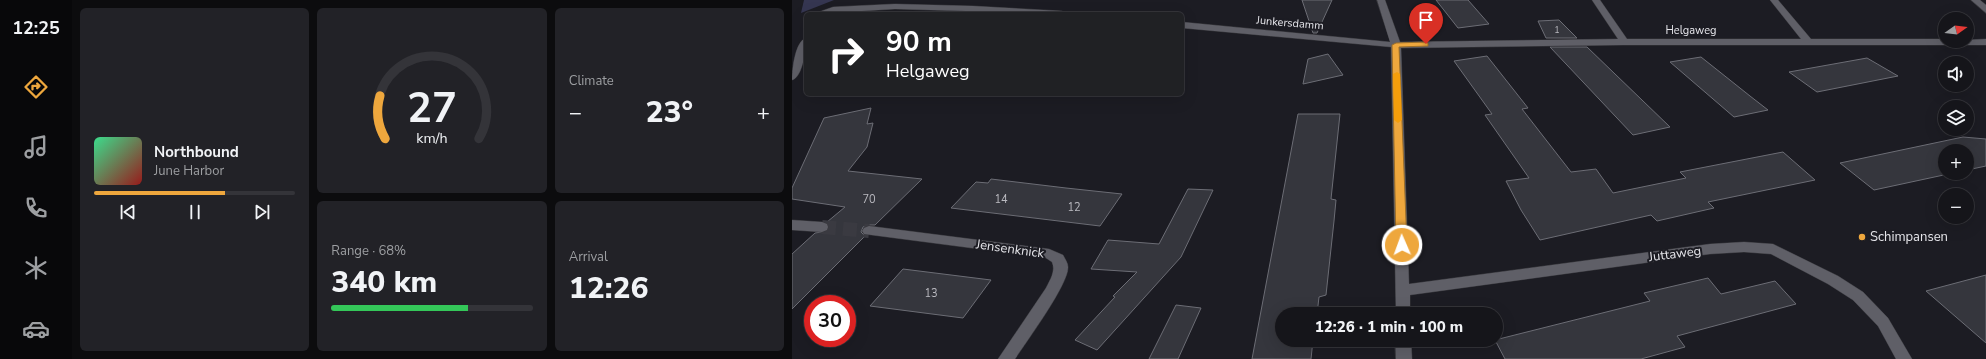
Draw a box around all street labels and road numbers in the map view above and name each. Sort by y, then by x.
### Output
street label: Junkersdamm [1255,13,1324,33]
street label: Helgaweg [1665,23,1717,38]
street label: Jensenknick [974,235,1046,263]
street label: Juttaweg [1647,242,1702,266]

